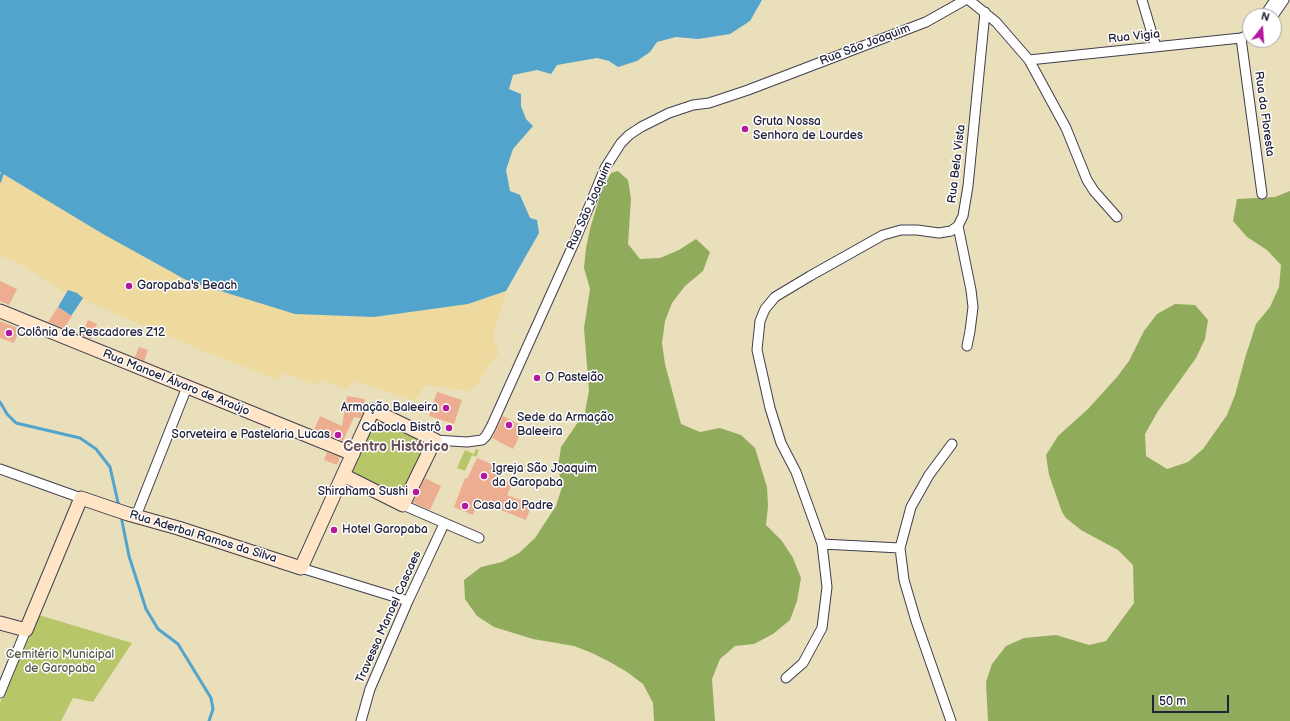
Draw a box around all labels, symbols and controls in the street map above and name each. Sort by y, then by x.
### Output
north arrow [1242,8,1282,48]
text: N [1260,10,1271,24]
street label: Rua São Joaquim [818,21,912,69]
street label: Rua Vigia [1107,27,1161,47]
street label: Rua da Floresta [1251,70,1277,158]
place label: Gruta Nossa Senhora de Lourdes [753,115,863,143]
marker: Gruta Nossa Senhora de Lourdes [740,124,750,134]
street label: Rua Bela Vista [945,124,969,204]
street label: Rua São Joaquim [564,159,616,253]
place label: Garopaba's Beach [137,279,237,293]
marker: Garopaba's Beach [124,281,134,291]
place label: Colônia de Pescadores Z12 [17,326,165,340]
marker: Colônia de Pescadores Z12 [4,328,14,338]
street label: Rua Manoel Álvaro de Araújo [100,347,252,419]
place label: O Pastelão [545,371,604,385]
marker: O Pastelão [532,373,542,383]
place label: Armação Baleeira [341,401,438,415]
marker: Armação Baleeira [441,403,451,413]
place label: Sede da Armação Baleeira [517,411,614,439]
marker: Sede da Armação Baleeira [504,420,514,430]
place label: Cabocla Bistrô [362,421,441,435]
marker: Cabocla Bistrô [444,423,454,433]
place label: Sorveteira e Pastelaria Lucas [172,428,330,442]
marker: Sorveteira e Pastelaria Lucas [333,430,343,440]
district label: Centro Histórico [343,439,449,455]
place label: Igreja São Joaquim da Garopaba [492,462,597,490]
marker: Igreja São Joaquim da Garopaba [479,471,489,481]
place label: Shirahama Sushi [318,485,408,499]
marker: Shirahama Sushi [411,487,421,497]
place label: Casa do Padre [473,499,553,513]
marker: Casa do Padre [460,501,470,511]
street label: Rua Aderbal Ramos da Silva [128,508,278,566]
place label: Hotel Garopaba [342,523,428,537]
marker: Hotel Garopaba [329,525,339,535]
street label: Travessa Manoel Cascaes [353,549,425,685]
park label: Cemitério Municipal de Garopaba [6,648,114,676]
scale bar [1154,687,1231,713]
text: 50 m [1159,694,1186,709]

